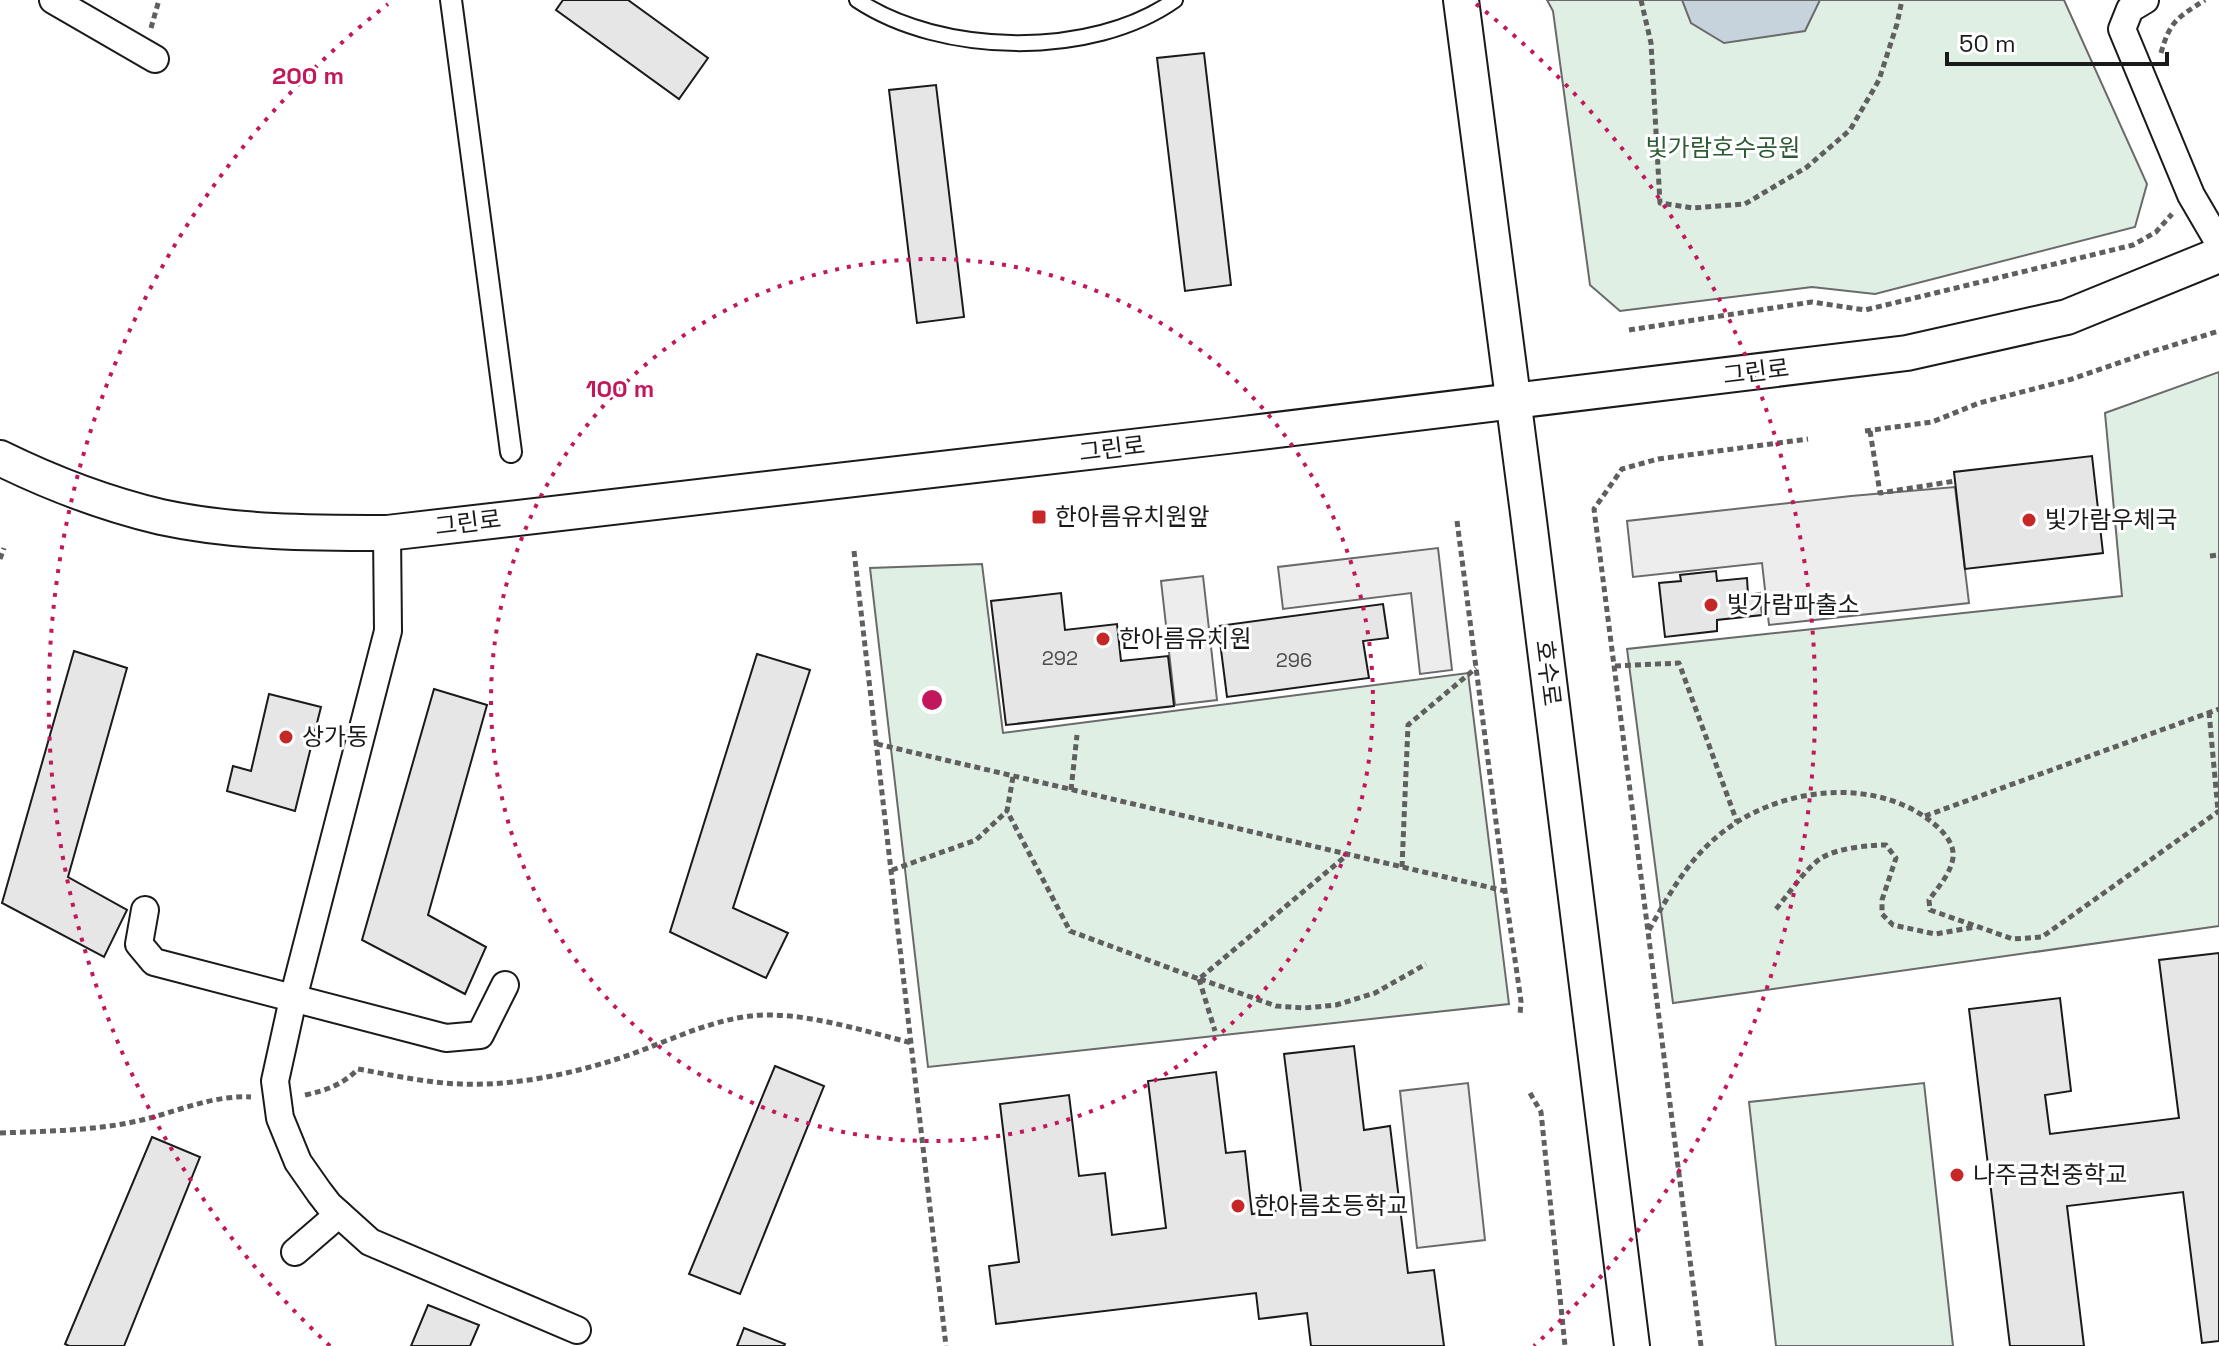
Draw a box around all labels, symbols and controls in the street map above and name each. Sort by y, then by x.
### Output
scale bar [1947,16,2167,66]
text: 50 m [1959,28,2016,59]
text: 200 m [272,60,344,91]
park label: 빛가람호수공원 [1646,132,1800,163]
street label: 그린로 [1721,352,1791,391]
text: 100 m [586,373,654,404]
street label: 그린로 [1077,429,1147,468]
place label: 한아름유치원앞 [1055,501,1210,532]
street label: 그린로 [433,503,503,542]
place label: 빛가람우체국 [2045,504,2177,535]
marker: 한아름유치원앞 [1030,508,1048,526]
marker: 빛가람우체국 [2020,511,2038,529]
place label: 빛가람파출소 [1727,589,1859,620]
marker: 빛가람파출소 [1702,596,1720,614]
place label: 한아름유치원 [1119,623,1251,654]
marker: 한아름유치원 [1094,630,1112,648]
street label: 호수로 [1529,638,1568,708]
house number: 292 [1042,645,1078,671]
house number: 296 [1276,647,1312,673]
centre of rings [918,686,946,714]
place label: 상가동 [302,721,368,752]
marker: 상가동 [277,728,295,746]
place label: 나주금천중학교 [1973,1159,2128,1190]
marker: 나주금천중학교 [1948,1166,1966,1184]
place label: 한아름초등학교 [1254,1190,1409,1221]
marker: 한아름초등학교 [1229,1197,1247,1215]

